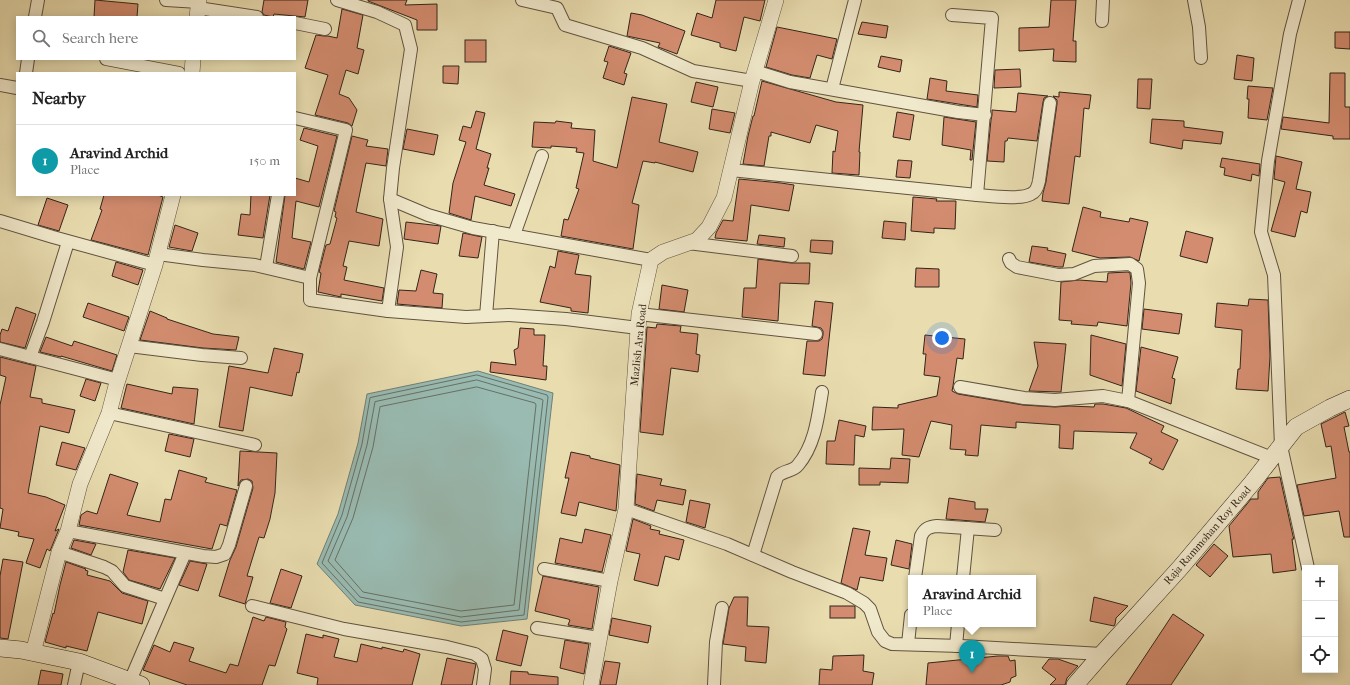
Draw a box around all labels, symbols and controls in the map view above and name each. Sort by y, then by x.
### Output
search box [16,16,296,60]
icon: search [30,27,52,49]
text: Search here [62,29,138,47]
text: Nearby [32,88,86,108]
text: Aravind Archid [70,144,168,162]
text: 1 [43,153,47,168]
text: 150 m [249,153,280,168]
text: Place [70,162,100,177]
street label: Mazlish Ara Road [628,302,649,387]
your location [932,328,952,348]
street label: Raja Rammohan Roy Road [1161,483,1254,587]
map controls [1302,565,1338,673]
button: + [1302,565,1338,601]
popup [908,575,1036,627]
text: Aravind Archid [923,585,1021,603]
button: − [1302,601,1338,637]
text: Place [923,603,952,618]
button: locate [1302,637,1338,673]
pin: 1 [959,640,985,673]

